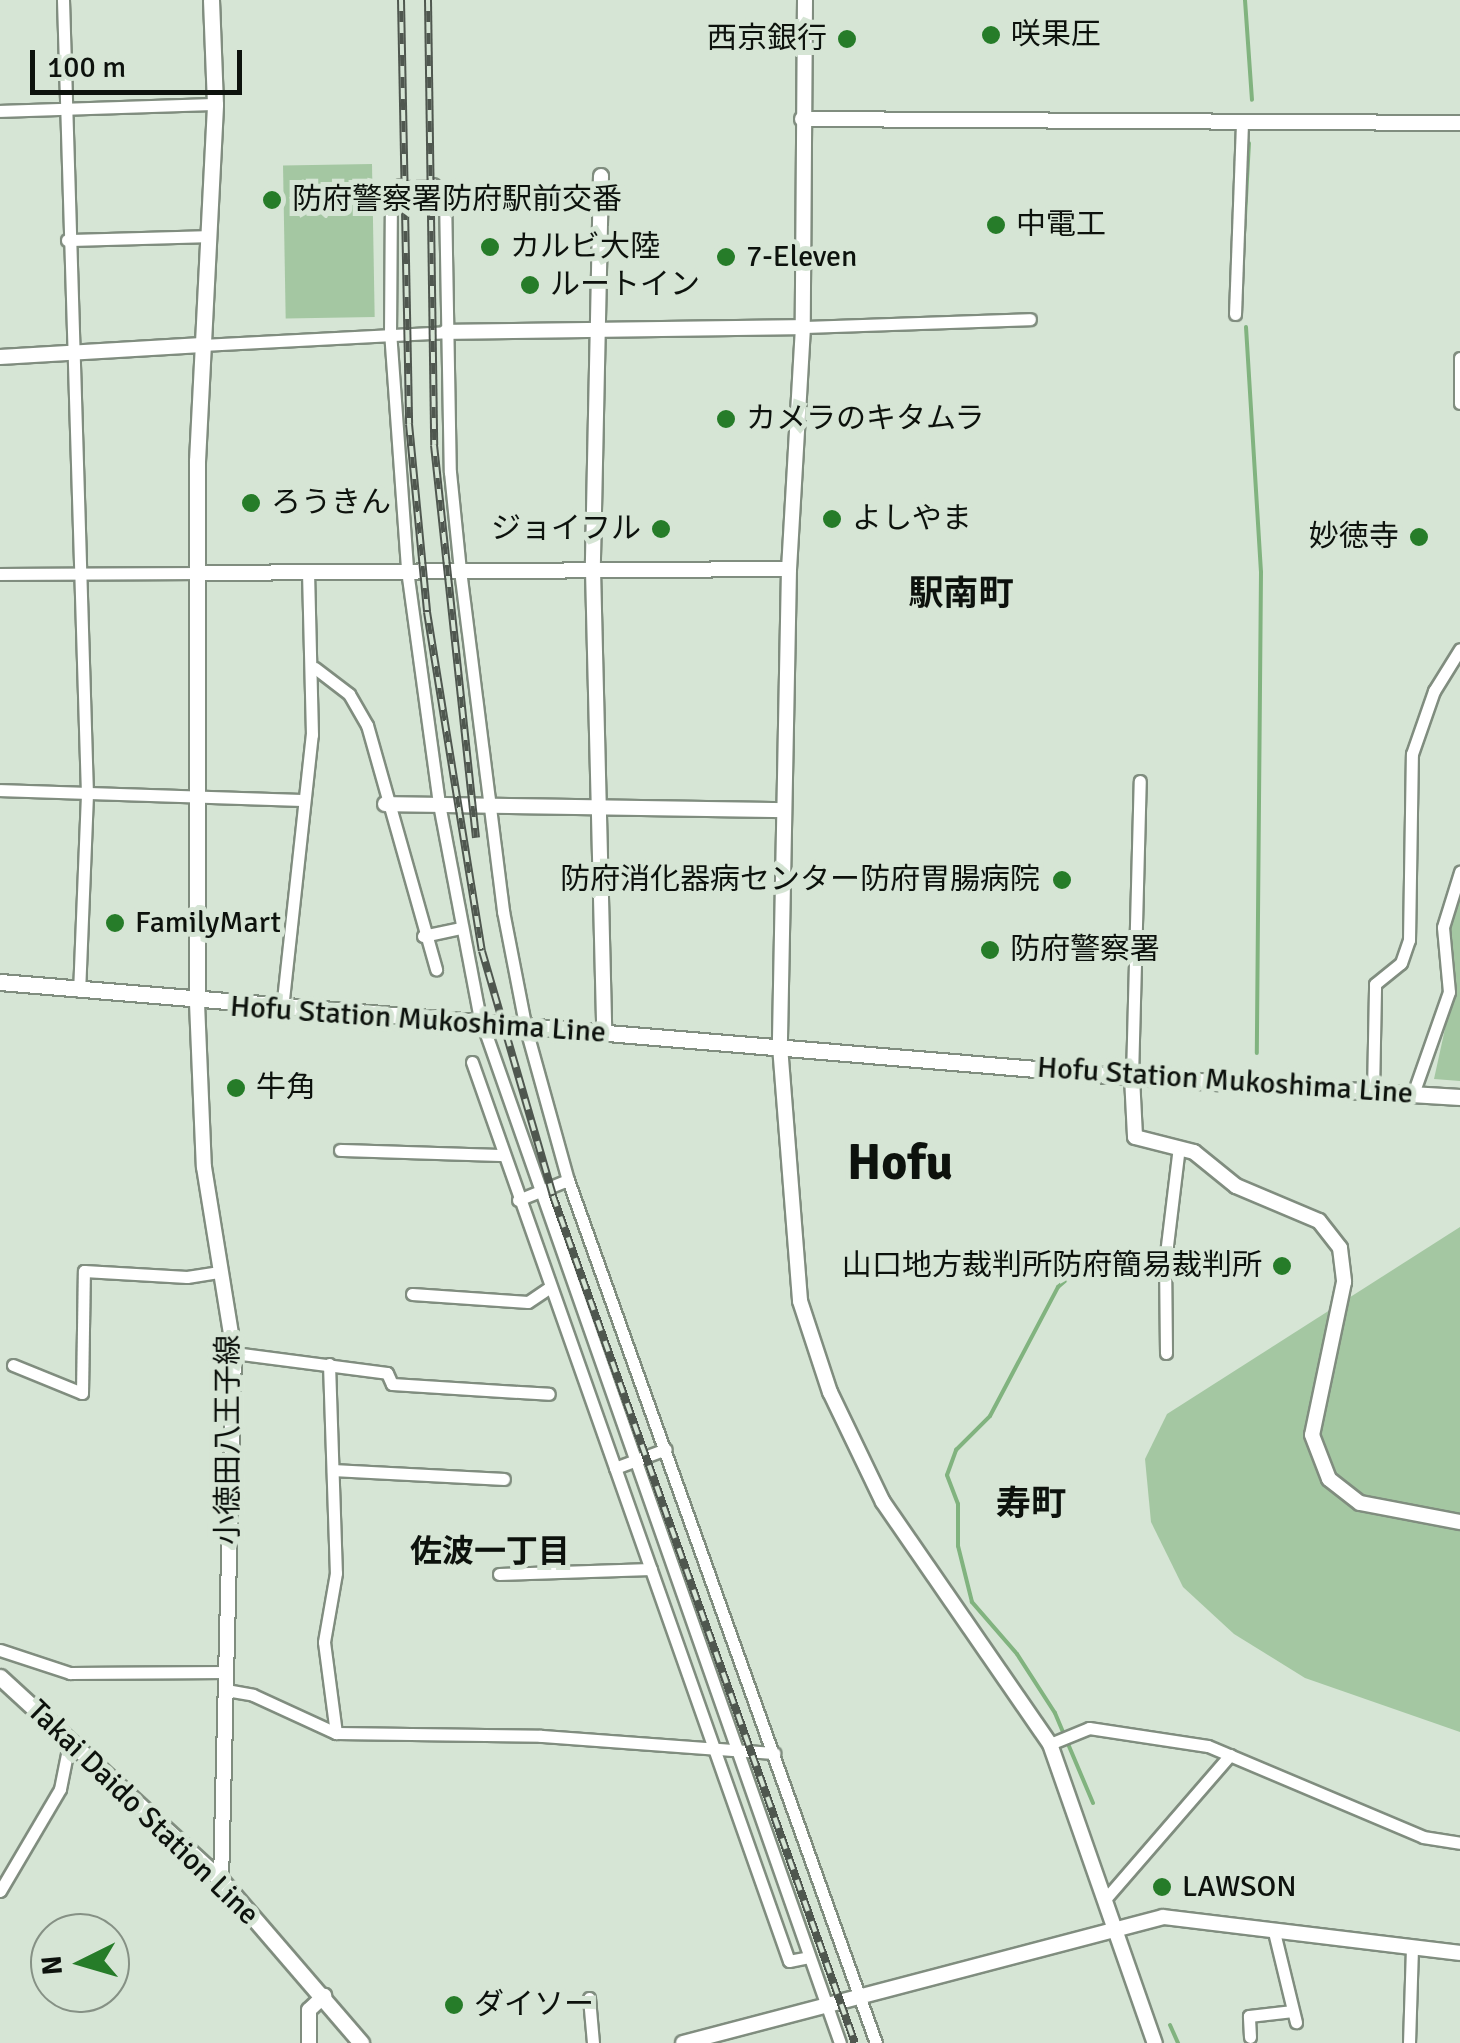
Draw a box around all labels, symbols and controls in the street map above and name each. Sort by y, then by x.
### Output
place label: 咲果圧 [1011,17,1101,53]
place label: 西京銀行 [707,21,827,57]
marker: 咲果圧 [980,24,1002,46]
marker: 西京銀行 [836,28,858,50]
scale bar [35,30,248,92]
text: 100 m [47,49,126,86]
place label: 防府警察署防府駅前交番 [292,182,622,218]
marker: 防府警察署防府駅前交番 [261,189,283,211]
place label: 中電工 [1016,207,1106,243]
marker: 中電工 [985,214,1007,236]
place label: カルビ大陸 [510,229,660,265]
marker: カルビ大陸 [479,236,501,258]
place label: 7-Eleven [746,239,857,275]
marker: 7-Eleven [715,246,737,268]
place label: ルートイン [550,267,700,303]
marker: ルートイン [519,274,541,296]
place label: カメラのキタムラ [746,401,986,437]
marker: カメラのキタムラ [715,408,737,430]
place label: ろうきん [271,485,391,521]
marker: ろうきん [240,492,262,514]
place label: よしやま [852,501,972,537]
marker: よしやま [821,508,843,530]
place label: ジョイフル [491,511,641,547]
marker: ジョイフル [650,518,672,540]
place label: 妙徳寺 [1309,519,1399,555]
marker: 妙徳寺 [1408,526,1430,548]
district label: 駅南町 [909,573,1013,615]
place label: 防府消化器病センター防府胃腸病院 [560,862,1040,898]
marker: 防府消化器病センター防府胃腸病院 [1049,867,1075,893]
place label: FamilyMart [135,905,281,941]
marker: FamilyMart [104,912,126,934]
place label: 防府警察署 [1010,932,1160,968]
marker: 防府警察署 [979,939,1001,961]
street label: Hofu Station Mukoshima Line [229,989,607,1051]
street label: Hofu Station Mukoshima Line [1036,1050,1414,1112]
place label: 牛角 [256,1070,316,1106]
marker: 牛角 [225,1077,247,1099]
district label: Hofu [847,1134,953,1194]
place label: 山口地方裁判所防府簡易裁判所 [842,1248,1262,1284]
marker: 山口地方裁判所防府簡易裁判所 [1271,1255,1293,1277]
street label: 小徳田八王子線 [211,1335,247,1545]
district label: 寿町 [996,1483,1066,1525]
district label: 佐波一丁目 [410,1533,570,1571]
street label: Takai Daido Station Line [20,1693,266,1933]
place label: LAWSON [1182,1869,1297,1905]
marker: LAWSON [1151,1876,1173,1898]
north arrow [30,1913,130,2013]
text: N [34,1954,70,1977]
place label: ダイソー [474,1987,594,2023]
marker: ダイソー [443,1994,465,2016]

